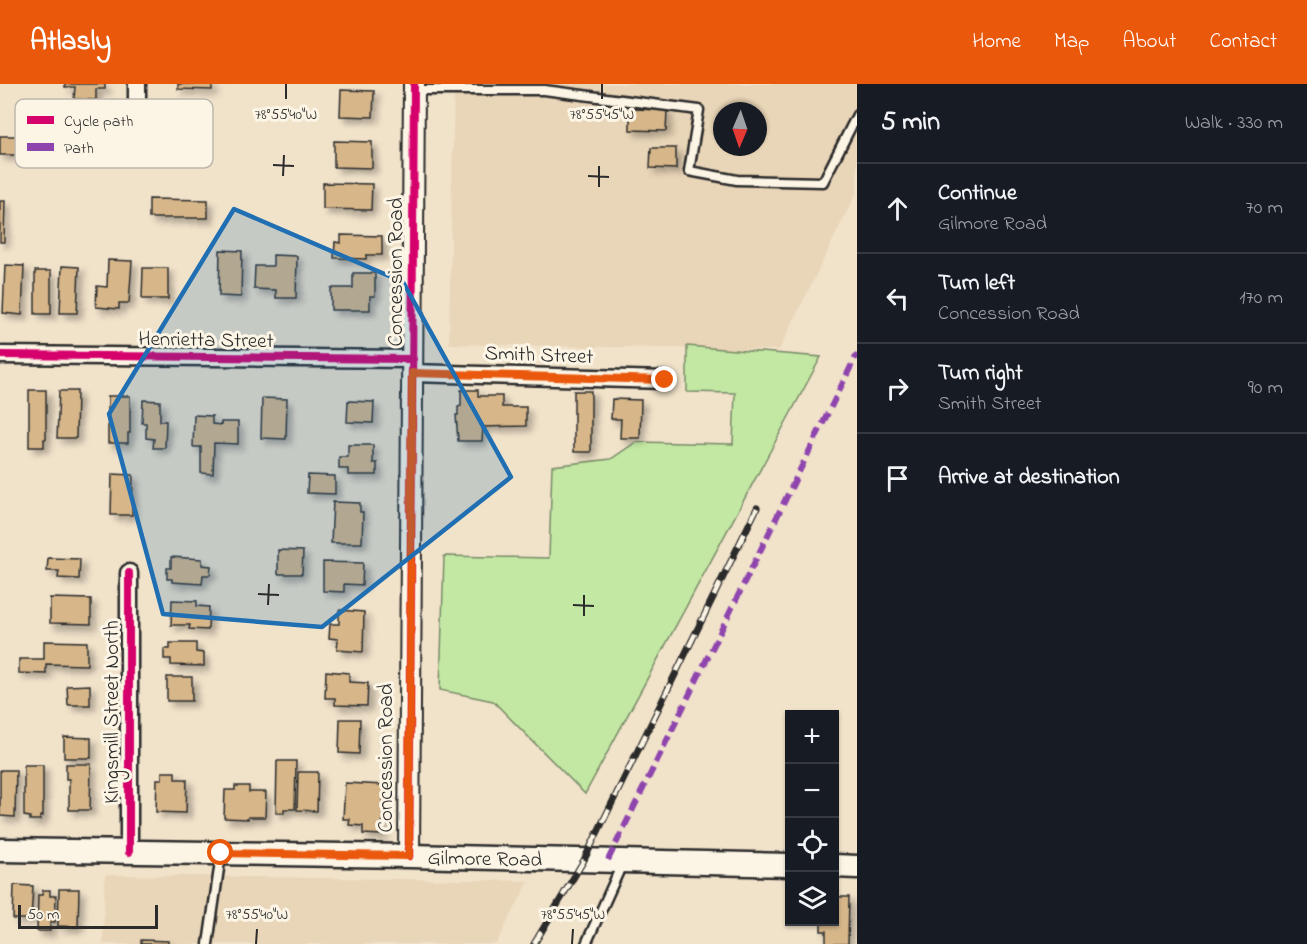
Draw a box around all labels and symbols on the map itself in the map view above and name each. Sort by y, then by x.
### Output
legend [15,99,213,168]
north arrow [713,102,767,156]
text: 78°55'40"W [255,104,317,126]
text: 78°55'45"W [570,104,634,126]
text: Cycle path [64,110,133,134]
text: Path [64,137,94,161]
street label: Concession Road [382,197,412,346]
street label: Henrietta Street [138,325,274,357]
street label: Smith Street [484,339,594,373]
route end [651,366,677,392]
street label: Kingsmill Street North [98,620,130,804]
street label: Concession Road [372,683,402,832]
route start [207,839,233,865]
street label: Gilmore Road [427,844,543,876]
scale bar [18,902,158,930]
text: 78°55'40"W [226,904,288,926]
text: 78°55'45"W [541,904,605,926]

